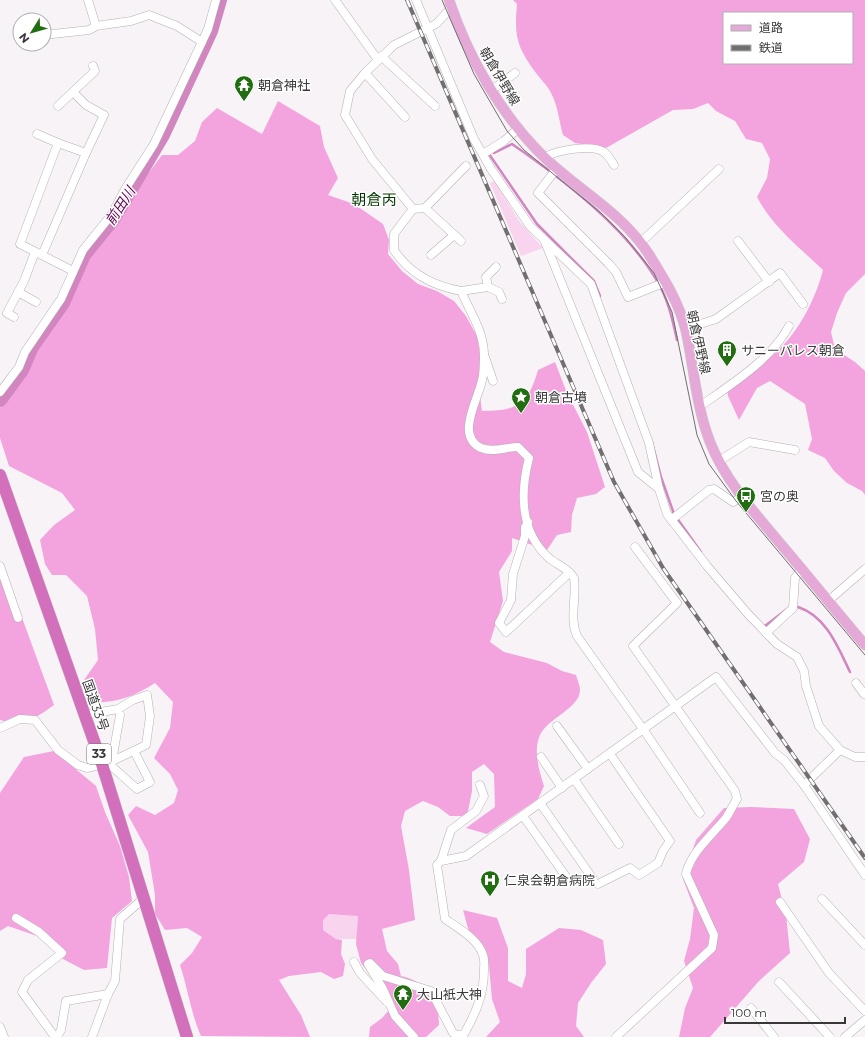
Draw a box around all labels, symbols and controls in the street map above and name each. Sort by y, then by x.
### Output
north arrow [12,12,52,52]
legend [723,12,853,64]
text: 道路 [759,20,783,35]
text: N [16,30,32,46]
text: 鉄道 [759,40,783,55]
street label: 朝倉伊野線 [476,44,524,108]
temple icon: 朝倉神社 [233,74,255,102]
place label: 朝倉神社 [258,77,310,93]
water label: 前田川 [101,182,140,229]
district label: 朝倉丙 [351,190,397,209]
street label: 朝倉伊野線 [684,309,714,375]
building icon: サニーパレス朝倉 [716,339,738,367]
place label: サニーパレス朝倉 [741,342,845,358]
place icon: 朝倉古墳 [510,386,532,414]
place label: 朝倉古墳 [535,389,587,405]
bus stop icon: 宮の奥 [735,485,757,513]
place label: 宮の奥 [760,488,799,504]
street label: 国道33号 [79,677,113,733]
road number: 33 [87,744,111,764]
hospital icon: 仁泉会朝倉病院 [479,869,501,897]
place label: 仁泉会朝倉病院 [504,872,595,888]
temple icon: 大山衹大神 [392,983,414,1011]
place label: 大山衹大神 [417,986,482,1002]
scale bar [725,999,845,1025]
text: 100 m [731,1005,767,1020]

